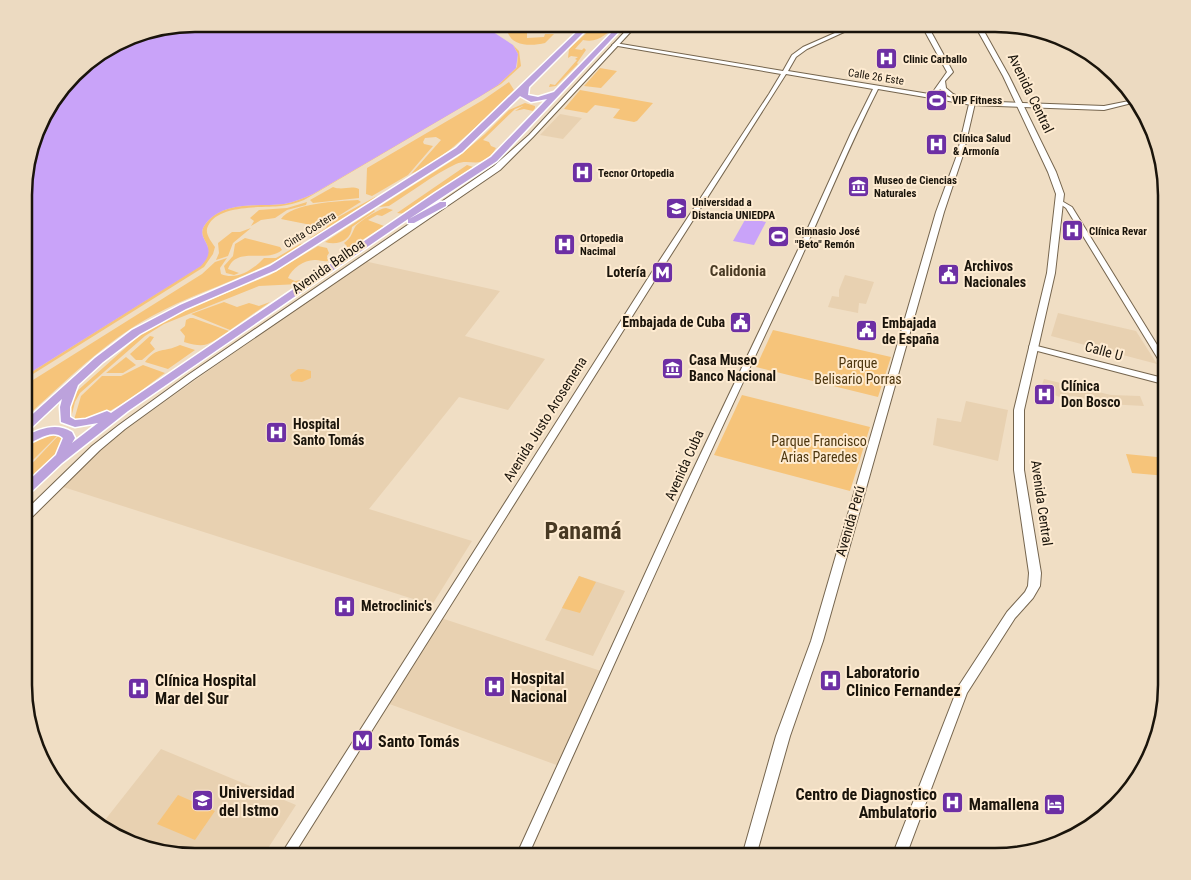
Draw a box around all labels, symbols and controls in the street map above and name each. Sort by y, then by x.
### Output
hospital icon: Clinic Carballo [875,47,899,71]
street label: Avenida Central [1005,51,1057,135]
place label: Clinic Carballo [903,53,968,66]
street label: Calle 26 Este [847,66,905,88]
sports icon: VIP Fitness [924,88,948,112]
place label: VIP Fitness [952,94,1002,107]
hospital icon: Clínica Salud & Armonía [925,132,949,156]
place label: Clínica Salud & Armonía [953,132,1011,158]
hospital icon: Tecnor Ortopedia [570,161,594,185]
place label: Tecnor Ortopedia [598,167,674,180]
museum icon: Museo de Ciencias Naturales [846,174,870,198]
place label: Museo de Ciencias Naturales [874,174,957,200]
school or university icon: Universidad a Distancia UNIEDPA [664,196,688,220]
place label: Universidad a Distancia UNIEDPA [692,196,775,222]
street label: Cinta Costera [282,209,338,251]
hospital icon: Clínica Revar [1061,219,1085,243]
sports icon: Gimnasio José "Beto" Remón [767,225,791,249]
place label: Gimnasio José "Beto" Remón [795,225,860,251]
place label: Clínica Revar [1089,225,1147,238]
hospital icon: Ortopedia Nacimal [552,232,576,256]
place label: Ortopedia Nacimal [580,232,623,258]
street label: Avenida Balboa [288,235,368,297]
place label: Archivos Nacionales [964,258,1026,290]
metro station icon: Lotería [650,260,674,284]
district label: Calidonia [710,262,766,280]
public building icon: Archivos Nacionales [936,262,960,286]
place label: Lotería [606,264,646,280]
public building icon: Embajada de Cuba [729,310,753,334]
place label: Embajada de Cuba [622,314,725,330]
place label: Embajada de España [882,315,940,347]
public building icon: Embajada de España [854,319,878,343]
street label: Calle U [1083,338,1125,364]
place label: Casa Museo Banco Nacional [689,352,776,384]
street label: Avenida Justo Arosemena [500,354,590,484]
park label: Parque Belisario Porras [814,355,902,387]
museum icon: Casa Museo Banco Nacional [661,356,685,380]
place label: Clínica Don Bosco [1061,378,1121,410]
hospital icon: Clínica Don Bosco [1033,382,1057,406]
place label: Hospital Santo Tomás [293,416,364,448]
hospital icon: Hospital Santo Tomás [265,420,289,444]
street label: Avenida Cuba [661,427,707,503]
park label: Parque Francisco Arias Paredes [771,433,867,465]
street label: Avenida Central [1028,459,1056,547]
street label: Avenida Perú [832,484,868,558]
district label: Panamá [544,517,622,545]
hospital icon: Metroclinic's [333,594,357,618]
place label: Metroclinic's [361,598,432,614]
place label: Laboratorio Clinico Fernandez [846,663,961,700]
place label: Hospital Nacional [511,669,567,706]
hospital icon: Laboratorio Clinico Fernandez [818,669,842,693]
place label: Clínica Hospital Mar del Sur [155,671,256,708]
hospital icon: Hospital Nacional [483,675,507,699]
hospital icon: Clínica Hospital Mar del Sur [127,677,151,701]
metro station icon: Santo Tomás [350,729,374,753]
place label: Santo Tomás [378,732,460,751]
place label: Universidad del Istmo [219,783,295,820]
place label: Centro de Diagnostico Ambulatorio [795,785,937,822]
school or university icon: Universidad del Istmo [191,789,215,813]
hospital icon: Centro de Diagnostico Ambulatorio [941,791,965,815]
hotel icon: Mamallena [1043,792,1067,816]
place label: Mamallena [969,795,1039,814]

